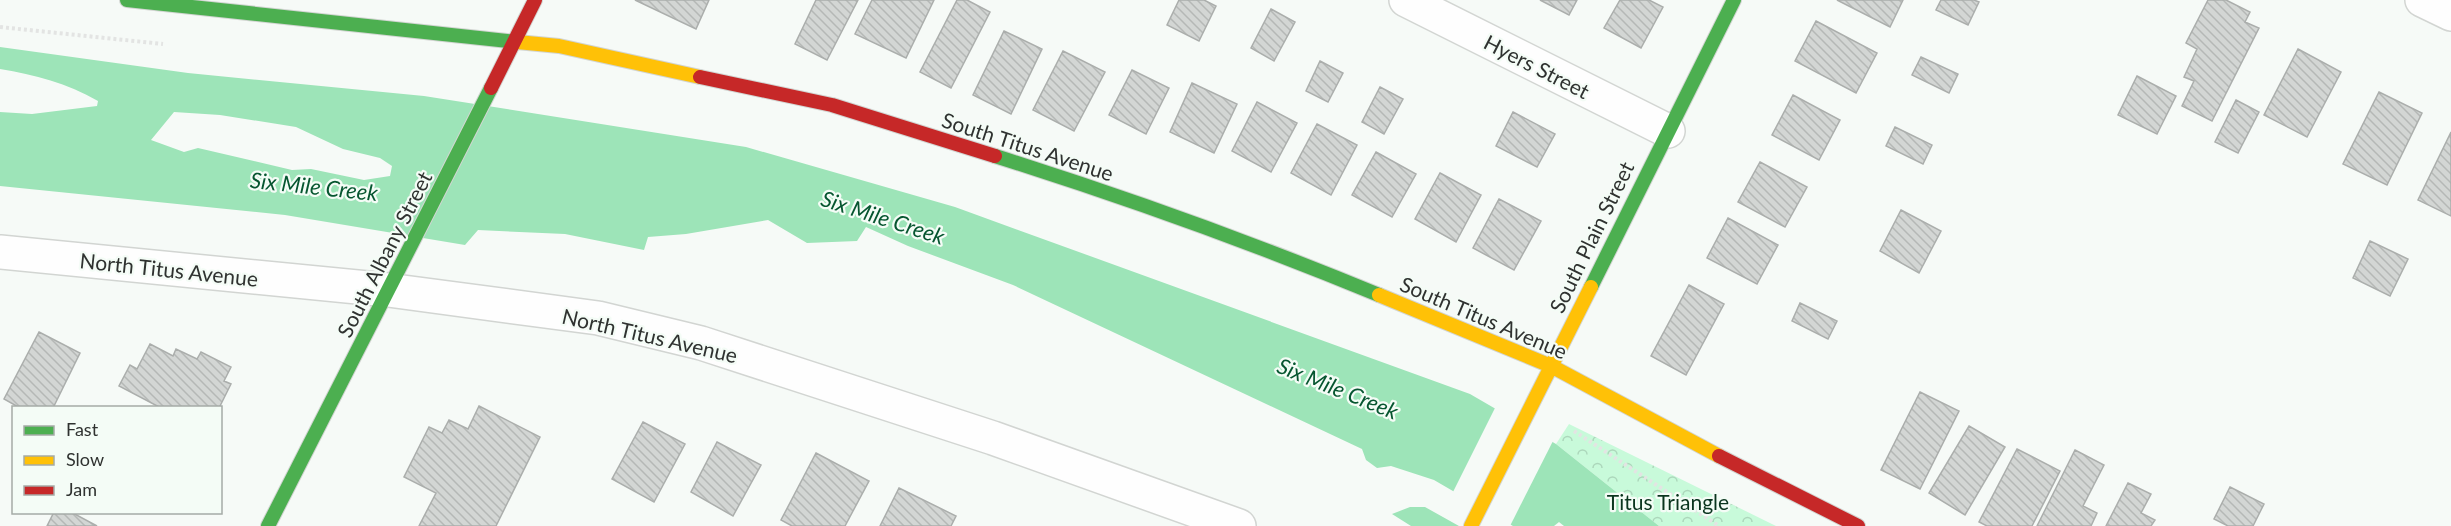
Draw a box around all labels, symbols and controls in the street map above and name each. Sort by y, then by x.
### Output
street label: Hyers Street [1480,29,1594,103]
street label: South Titus Avenue [939,106,1117,186]
street label: South Plain Street [1544,157,1639,317]
water label: Six Mile Creek [249,166,380,206]
street label: South Albany Street [331,167,437,341]
water label: Six Mile Creek [818,184,949,250]
street label: North Titus Avenue [79,247,259,291]
street label: South Titus Avenue [1397,271,1571,363]
street label: North Titus Avenue [560,303,740,367]
water label: Six Mile Creek [1274,351,1403,425]
legend [12,406,222,514]
text: Fast [66,418,99,440]
text: Slow [66,448,104,470]
text: Jam [66,478,97,500]
park label: Titus Triangle [1607,489,1729,514]

